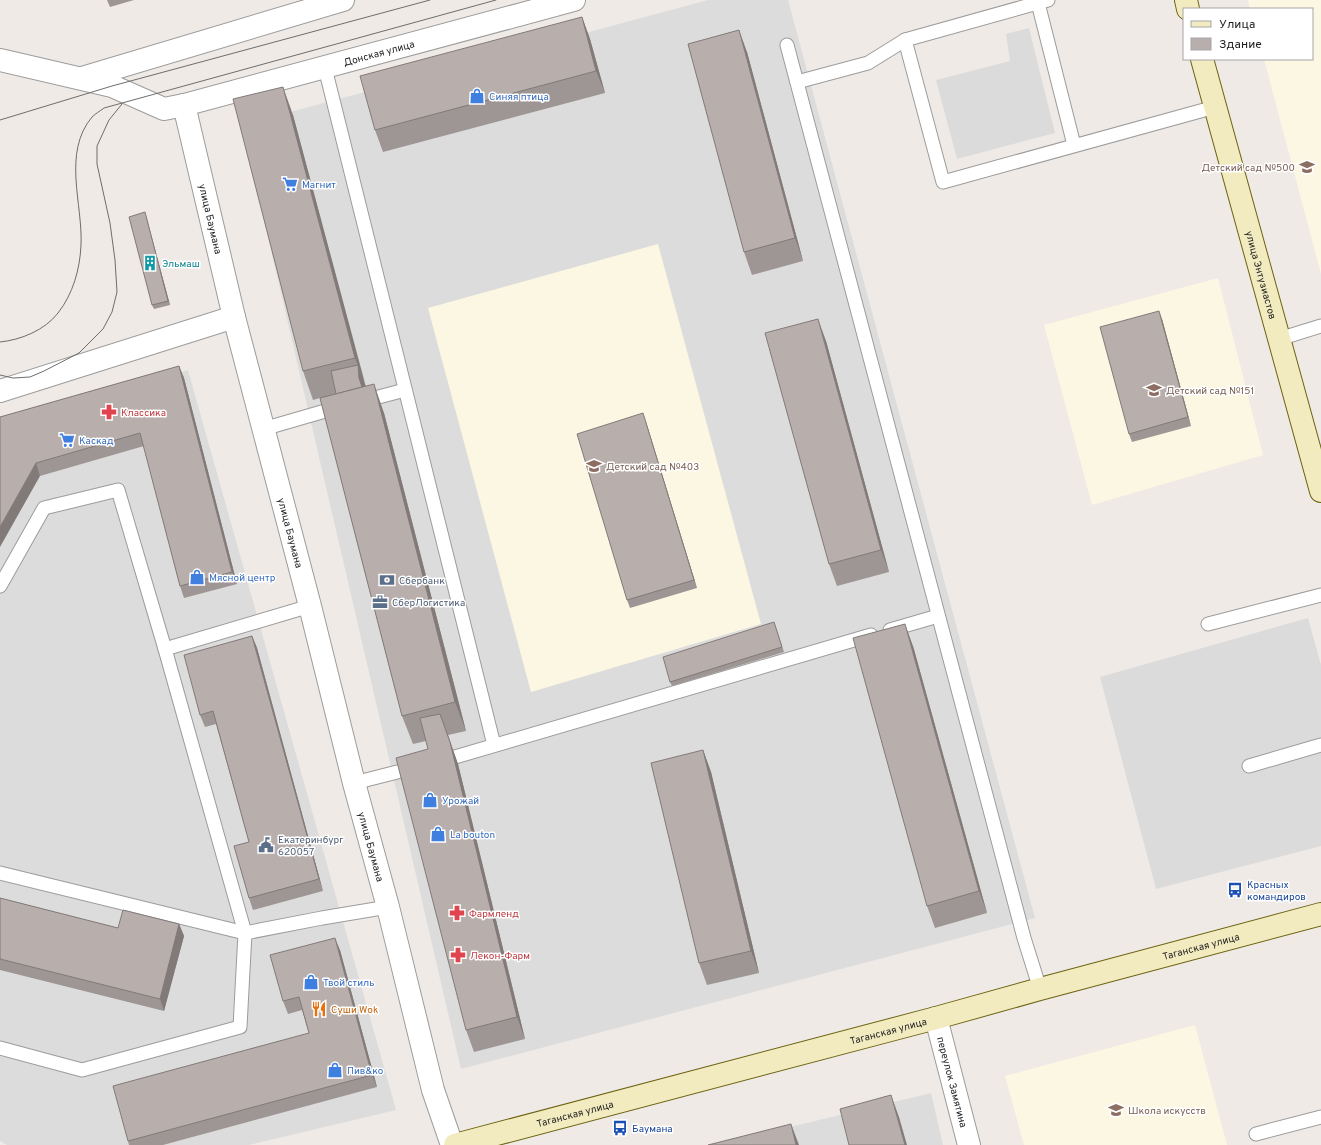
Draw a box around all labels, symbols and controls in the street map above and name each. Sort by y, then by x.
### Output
legend [1183,8,1313,60]
text: Улица [1219,17,1255,33]
text: Здание [1219,37,1262,53]
street label: Донская улица [342,38,416,70]
shop icon: Синяя птица [468,87,486,105]
place label: Синяя птица [489,91,549,104]
school or university icon: Детский сад №500 [1298,158,1316,176]
place label: Детский сад №500 [1201,162,1295,175]
supermarket icon: Магнит [281,175,299,193]
place label: Магнит [302,179,336,192]
street label: улица Баумана [195,183,224,256]
street label: улица Энтузиастов [1242,230,1278,321]
building icon: Эльмаш [141,254,159,272]
place label: Эльмаш [162,258,200,271]
school or university icon: Детский сад №151 [1145,381,1163,399]
place label: Детский сад №151 [1166,385,1254,398]
pharmacy icon: Классика [100,403,118,421]
place label: Классика [121,407,166,420]
supermarket icon: Каскад [58,431,76,449]
place label: Каскад [79,435,114,448]
school or university icon: Детский сад №403 [585,457,603,475]
place label: Детский сад №403 [606,461,699,474]
street label: улица Баумана [274,497,305,570]
shop icon: Мясной центр [188,568,206,586]
bank icon: Сбербанк [378,571,396,589]
place label: Мясной центр [209,572,276,585]
place label: Сбербанк [399,575,445,588]
office icon: СберЛогистика [371,593,389,611]
place label: СберЛогистика [392,597,465,610]
shop icon: Урожай [421,791,439,809]
place label: Урожай [442,795,479,808]
street label: улица Баумана [354,811,386,883]
shop icon: La bouton [429,825,447,843]
place label: La bouton [450,829,495,842]
place label: Екатеринбург 620057 [278,834,344,859]
public building icon: Екатеринбург 620057 [257,836,275,854]
place label: Красных командиров [1247,879,1306,904]
bus stop icon: Красных командиров [1226,881,1244,899]
pharmacy icon: Фармленд [448,904,466,922]
place label: Фармленд [469,908,519,921]
street label: Таганская улица [1161,931,1241,964]
pharmacy icon: Лекон-Фарм [449,946,467,964]
place label: Лекон-Фарм [470,950,530,963]
shop icon: Твой стиль [302,973,320,991]
place label: Твой стиль [323,977,374,990]
restaurant icon: Суши Wok [310,1000,328,1018]
place label: Суши Wok [331,1004,378,1017]
street label: Таганская улица [849,1016,928,1048]
street label: переулок Замятина [933,1035,969,1129]
shop icon: Пив&ко [326,1061,344,1079]
place label: Пив&ко [347,1065,384,1078]
street label: Таганская улица [535,1098,615,1131]
school or university icon: Школа искусств [1107,1101,1125,1119]
place label: Школа искусств [1128,1105,1206,1118]
bus stop icon: Баумана [611,1119,629,1137]
place label: Баумана [632,1123,673,1136]

